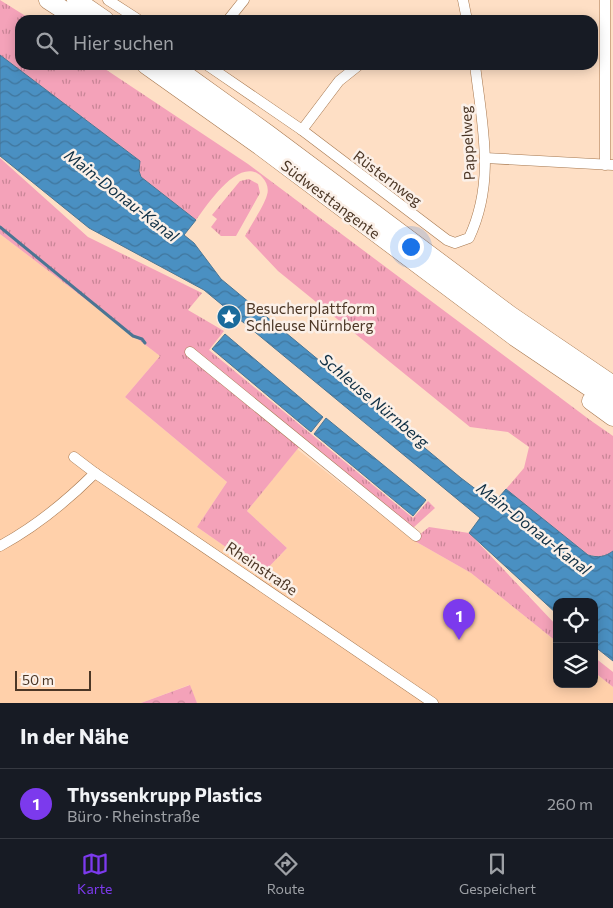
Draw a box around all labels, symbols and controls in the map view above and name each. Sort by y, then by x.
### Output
search box [15,15,598,70]
icon: search [33,29,61,57]
text: Hier suchen [73,31,174,54]
street label: Pappelweg [456,105,478,181]
water label: Main-Donau-Kanal [61,145,183,246]
street label: Rüsternweg [350,146,426,210]
street label: Südwesttangente [278,156,384,242]
your location [398,234,424,260]
place label: Besucherplattform Schleuse Nürnberg [246,299,375,334]
place icon: Besucherplattform Schleuse Nürnberg [216,304,242,330]
water label: Schleuse Nürnberg [317,349,434,452]
water label: Main-Donau-Kanal [473,478,595,579]
street label: Rheinstraße [223,537,301,599]
map controls [553,598,598,688]
button: locate [553,598,598,643]
pin: 1 [443,599,475,640]
button: layers [553,643,598,688]
scale bar [15,668,91,691]
text: 50 m [22,671,54,688]
text: In der Nähe [20,723,129,748]
text: Thyssenkrupp Plastics [67,783,262,806]
text: 1 [32,794,40,813]
text: 260 m [547,794,593,813]
text: Büro · Rheinstraße [67,806,200,825]
tab: Karte [77,850,112,897]
tab: Route [267,850,305,897]
tab: Gespeichert [459,850,536,897]

